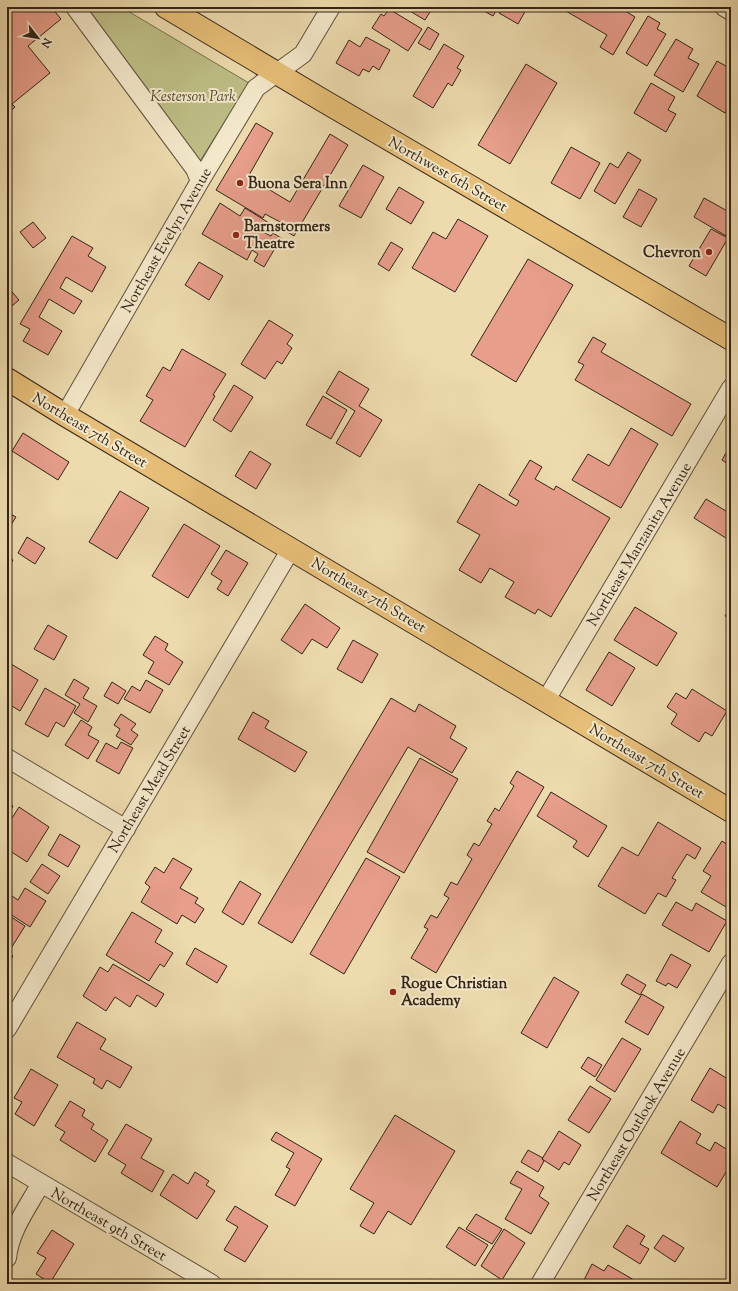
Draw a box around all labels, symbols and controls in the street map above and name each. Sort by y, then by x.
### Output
north arrow [18,18,58,58]
text: N [36,34,55,51]
park label: Kesterson Park [150,87,236,108]
street label: Northwest 6th Street [384,133,511,218]
street label: Northeast Evelyn Avenue [117,164,218,317]
place label: Buona Sera Inn [248,174,348,195]
marker: Buona Sera Inn [235,178,245,188]
place label: Barnstormers Theatre [244,217,330,255]
marker: Barnstormers Theatre [231,230,241,240]
place label: Chevron [643,243,701,264]
marker: Chevron [704,247,714,257]
street label: Northeast 7th Street [28,389,151,474]
street label: Northeast Manzanita Avenue [583,459,698,631]
street label: Northeast 7th Street [307,554,430,639]
street label: Northeast 7th Street [585,720,708,805]
street label: Northeast Mead Street [104,722,197,857]
place label: Rogue Christian Academy [401,974,508,1012]
marker: Rogue Christian Academy [388,987,398,997]
street label: Northeast Outlook Avenue [583,1044,692,1206]
street label: Northeast 9th Street [46,1184,170,1267]

